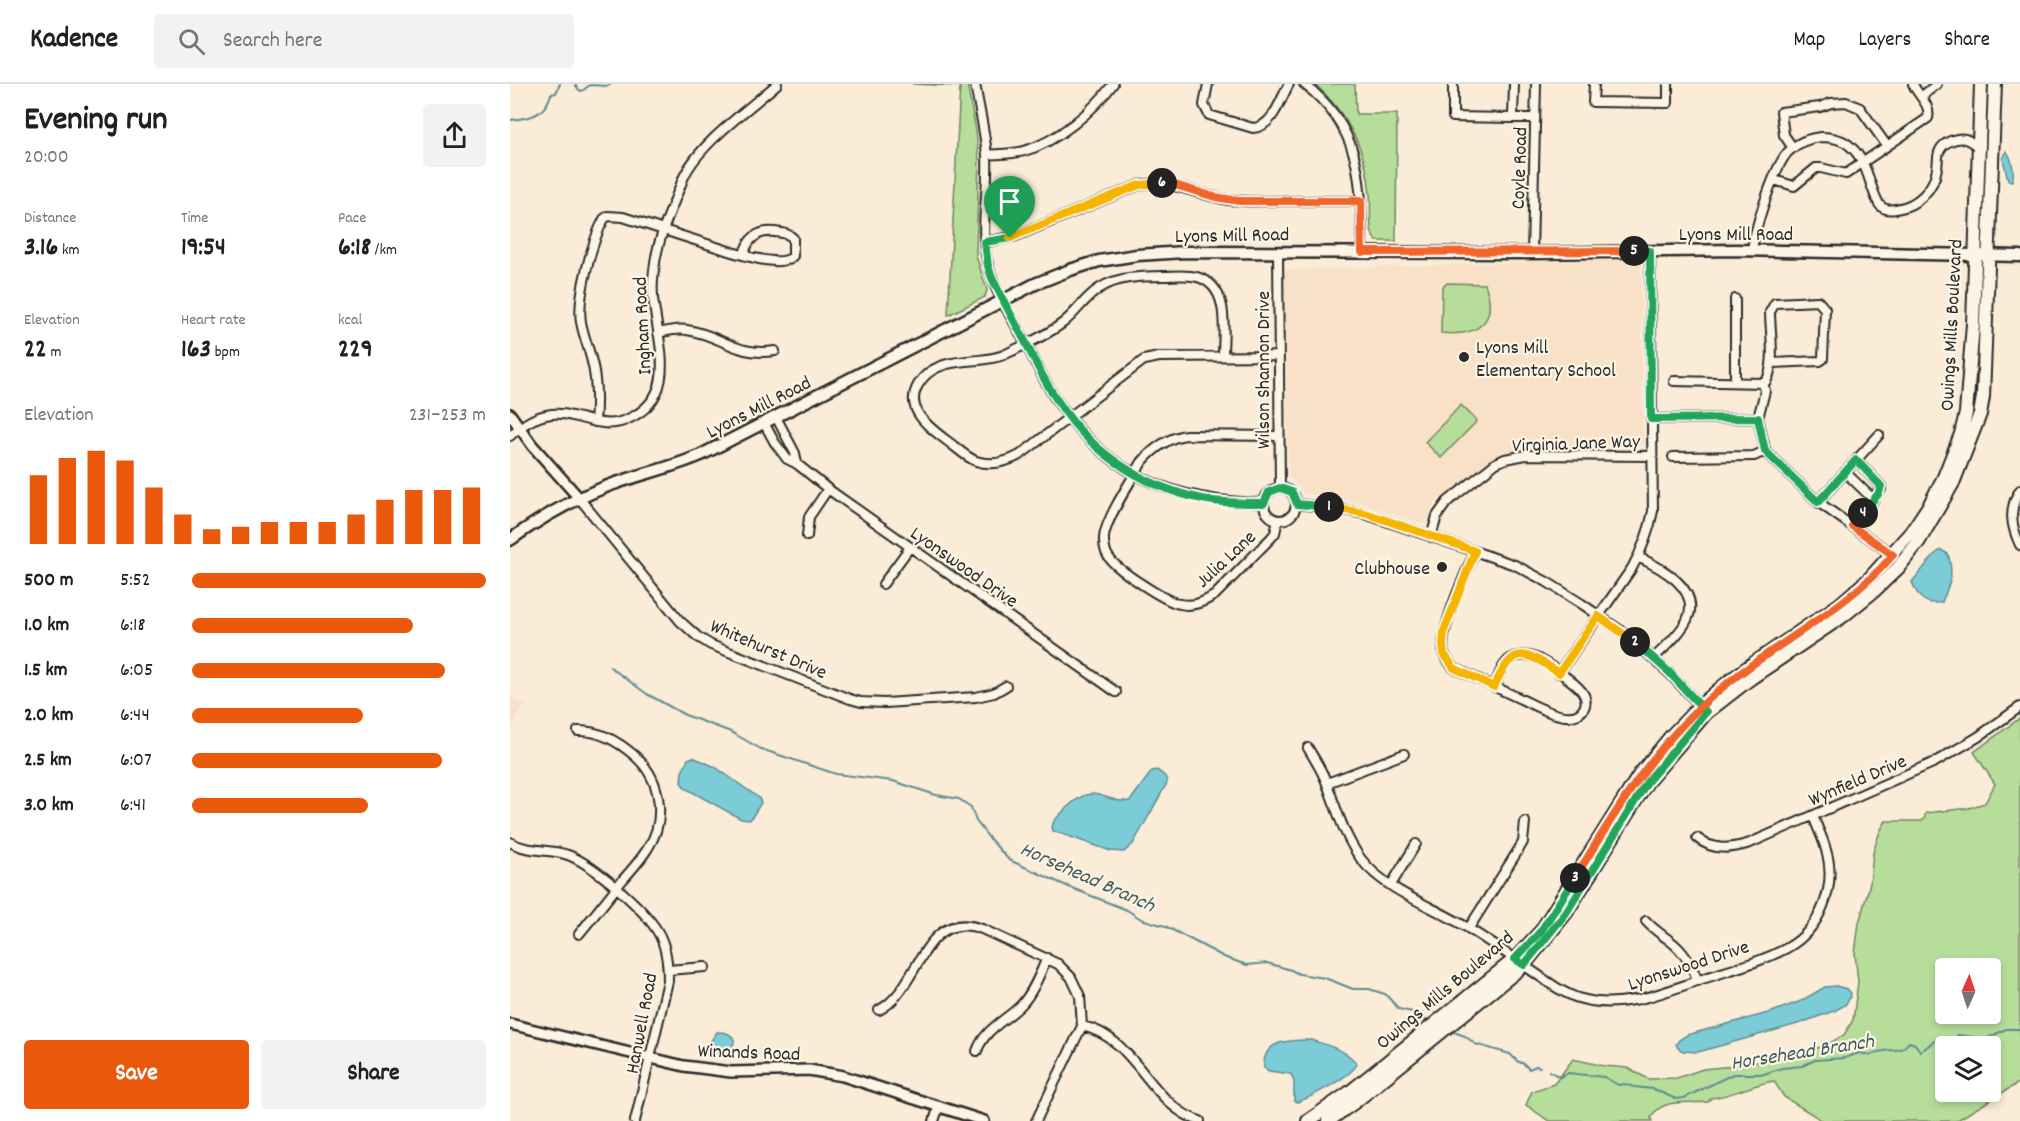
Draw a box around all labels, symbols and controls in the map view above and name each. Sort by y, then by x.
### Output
search box [154,14,574,68]
text: Kadence [30,21,118,61]
icon: search [175,25,208,58]
text: Search here [223,26,322,57]
text: Map [1794,26,1825,56]
text: Layers [1858,26,1911,56]
text: Share [1944,26,1990,56]
text: Evening run [24,98,168,145]
button: share [423,104,486,167]
street label: Coyle Road [1506,126,1536,210]
text: 20:00 [24,144,69,172]
pin: 6 [1147,168,1177,198]
text: 6 [1158,171,1166,194]
pin [984,176,1035,238]
icon: arrive [993,185,1026,218]
text: Distance [24,207,76,230]
text: Time [181,207,208,230]
text: Pace [338,207,366,230]
street label: Lyons Mill Road [1175,222,1289,252]
street label: Lyons Mill Road [1679,222,1793,250]
text: 3.16 [24,230,58,267]
text: 19:54 [181,230,226,267]
text: 6:18 [338,230,371,267]
pin: 5 [1619,236,1649,266]
text: km [58,239,80,262]
text: /km [371,239,397,262]
text: 5 [1630,239,1638,262]
street label: Owings Mills Boulevard [1935,239,1971,412]
street label: Ingham Road [627,276,661,376]
street label: Wilson Shannon Drive [1251,291,1279,449]
text: Elevation [24,309,80,332]
text: Heart rate [181,309,246,332]
text: kcal [338,309,362,332]
text: 22 [24,332,47,369]
text: 163 [181,332,211,369]
text: 229 [338,332,373,369]
place label: Lyons Mill Elementary School [1476,335,1616,386]
text: m [47,341,61,364]
text: bpm [211,341,240,364]
marker: Lyons Mill Elementary School [1457,350,1471,364]
street label: Lyons Mill Road [702,370,817,447]
text: Elevation [24,402,94,430]
text: 231–253 m [409,402,486,430]
street label: Virginia Jane Way [1512,429,1642,461]
pin: 1 [1314,492,1344,522]
text: 1 [1327,495,1331,518]
pin: 4 [1848,498,1878,528]
text: 4 [1860,501,1866,524]
street label: Lyonswood Drive [904,521,1023,616]
street label: Julia Lane [1190,525,1264,596]
place label: Clubhouse [1354,556,1430,584]
marker: Clubhouse [1435,560,1449,574]
text: 500 m [24,567,73,595]
text: 5:52 [120,567,151,595]
text: 1.0 km [24,612,69,640]
text: 6:18 [120,612,146,640]
street label: Whitehurst Drive [705,614,831,688]
pin: 2 [1620,627,1650,657]
text: 2 [1632,630,1639,653]
text: 1.5 km [24,657,67,685]
text: 6:05 [120,657,153,685]
text: 2.0 km [24,702,73,730]
text: 6:44 [120,702,150,730]
text: 2.5 km [24,747,72,775]
text: 6:07 [120,747,152,775]
street label: Wynfield Drive [1805,748,1912,815]
text: 3.0 km [24,792,74,820]
text: 6:41 [120,792,146,820]
water label: Horsehead Branch [1015,836,1160,922]
pin: 3 [1560,863,1590,893]
text: 3 [1571,866,1579,889]
street label: Owings Mills Boulevard [1371,925,1521,1057]
street label: Lyonswood Drive [1625,934,1753,1000]
north arrow [1935,958,2001,1024]
map controls [1935,958,2001,1102]
street label: Hanwell Road [619,971,666,1076]
water label: Horsehead Branch [1729,1028,1878,1080]
button: layers [1935,1036,2001,1102]
street label: Winands Road [697,1038,801,1070]
button: Save [24,1040,249,1109]
button: Share [261,1040,486,1109]

